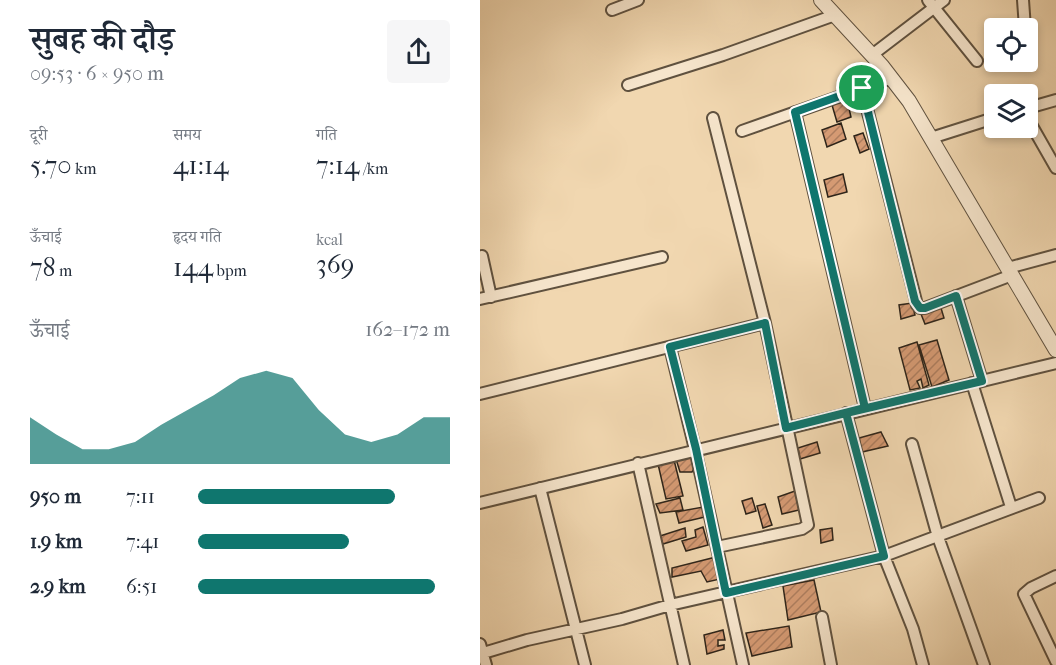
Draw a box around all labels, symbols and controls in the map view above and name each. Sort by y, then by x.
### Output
map controls [984,18,1038,138]
button: locate [984,18,1038,72]
text: सुबह की दौड़ [30,20,174,59]
button: share [387,20,450,83]
text: 09:53 · 6 × 950 m [30,62,164,85]
pin [836,62,887,113]
icon: arrive [845,71,878,104]
button: layers [984,84,1038,138]
text: दूरी [30,125,47,144]
text: समय [173,125,201,144]
text: गति [316,125,337,144]
text: 5.70 [30,150,72,181]
text: 41:14 [173,150,229,181]
text: 7:14 [316,150,359,181]
text: km [72,159,97,178]
text: /km [359,159,388,178]
text: ऊँचाई [30,227,62,246]
text: हृदय गति [173,227,221,246]
text: kcal [316,230,343,249]
text: 369 [316,249,354,280]
text: 78 [30,252,56,283]
text: 144 [173,252,213,283]
text: m [56,261,72,280]
text: bpm [213,261,247,280]
text: 162–172 m [365,318,450,341]
text: ऊँचाई [30,319,69,342]
text: 950 m [30,485,81,508]
text: 7:11 [126,485,155,508]
text: 1.9 km [30,530,82,553]
text: 7:41 [126,530,159,553]
text: 2.9 km [30,575,86,598]
text: 6:51 [126,575,157,598]

